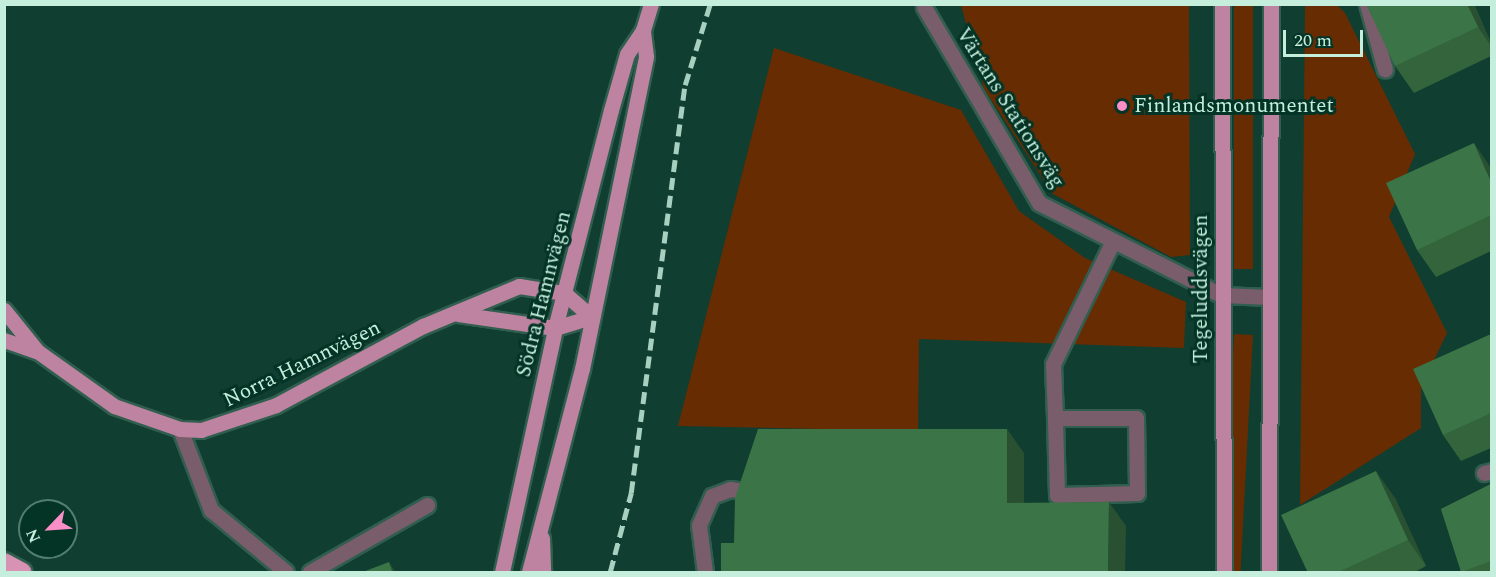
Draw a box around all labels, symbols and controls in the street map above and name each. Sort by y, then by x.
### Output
scale bar [1286,18,1366,56]
street label: Värtans Stationsväg [950,23,1070,193]
text: 20 m [1294,27,1332,54]
place label: Finlandsmonumentet [1134,93,1334,119]
marker: Finlandsmonumentet [1115,99,1129,113]
street label: Södra Hamnvägen [511,208,577,380]
street label: Tegeluddsvägen [1188,214,1214,364]
street label: Norra Hamnvägen [219,315,385,413]
north arrow [18,499,78,559]
text: N [20,525,47,547]

